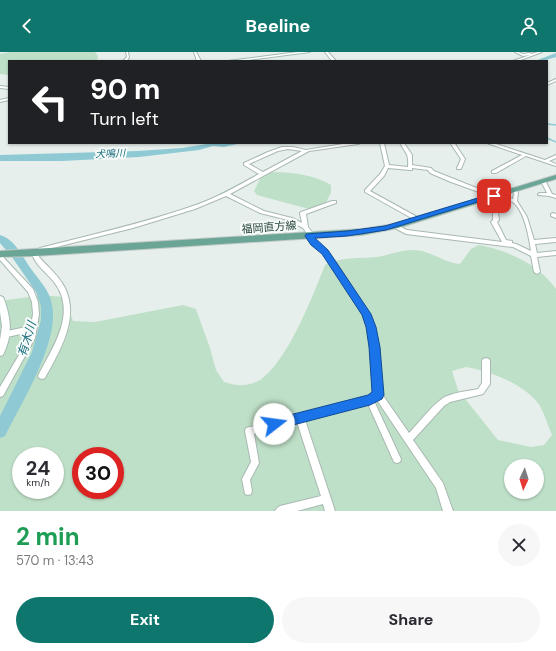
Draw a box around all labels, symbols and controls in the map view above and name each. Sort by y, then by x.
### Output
text: Beeline [246,14,310,38]
icon: back [16,15,38,37]
icon: person [518,15,540,37]
text: 90 m [90,71,160,108]
icon: left [24,76,76,128]
text: Turn left [90,107,159,131]
water label: 犬鳴川 [95,146,126,161]
pin [477,179,511,213]
icon: arrive [483,185,505,207]
street label: 福岡直方線 [241,218,297,236]
water label: 有木川 [14,318,40,359]
position arrow [253,403,295,445]
speed limit sign: 30 [72,447,124,499]
text: 24 [26,455,50,481]
north arrow [504,459,544,499]
map controls [504,459,544,499]
text: km/h [26,476,50,489]
text: 2 min [16,521,79,552]
button: close [498,524,540,566]
text: 570 m · 13:43 [16,552,94,569]
button: Exit [16,597,274,643]
button: Share [282,597,540,643]

